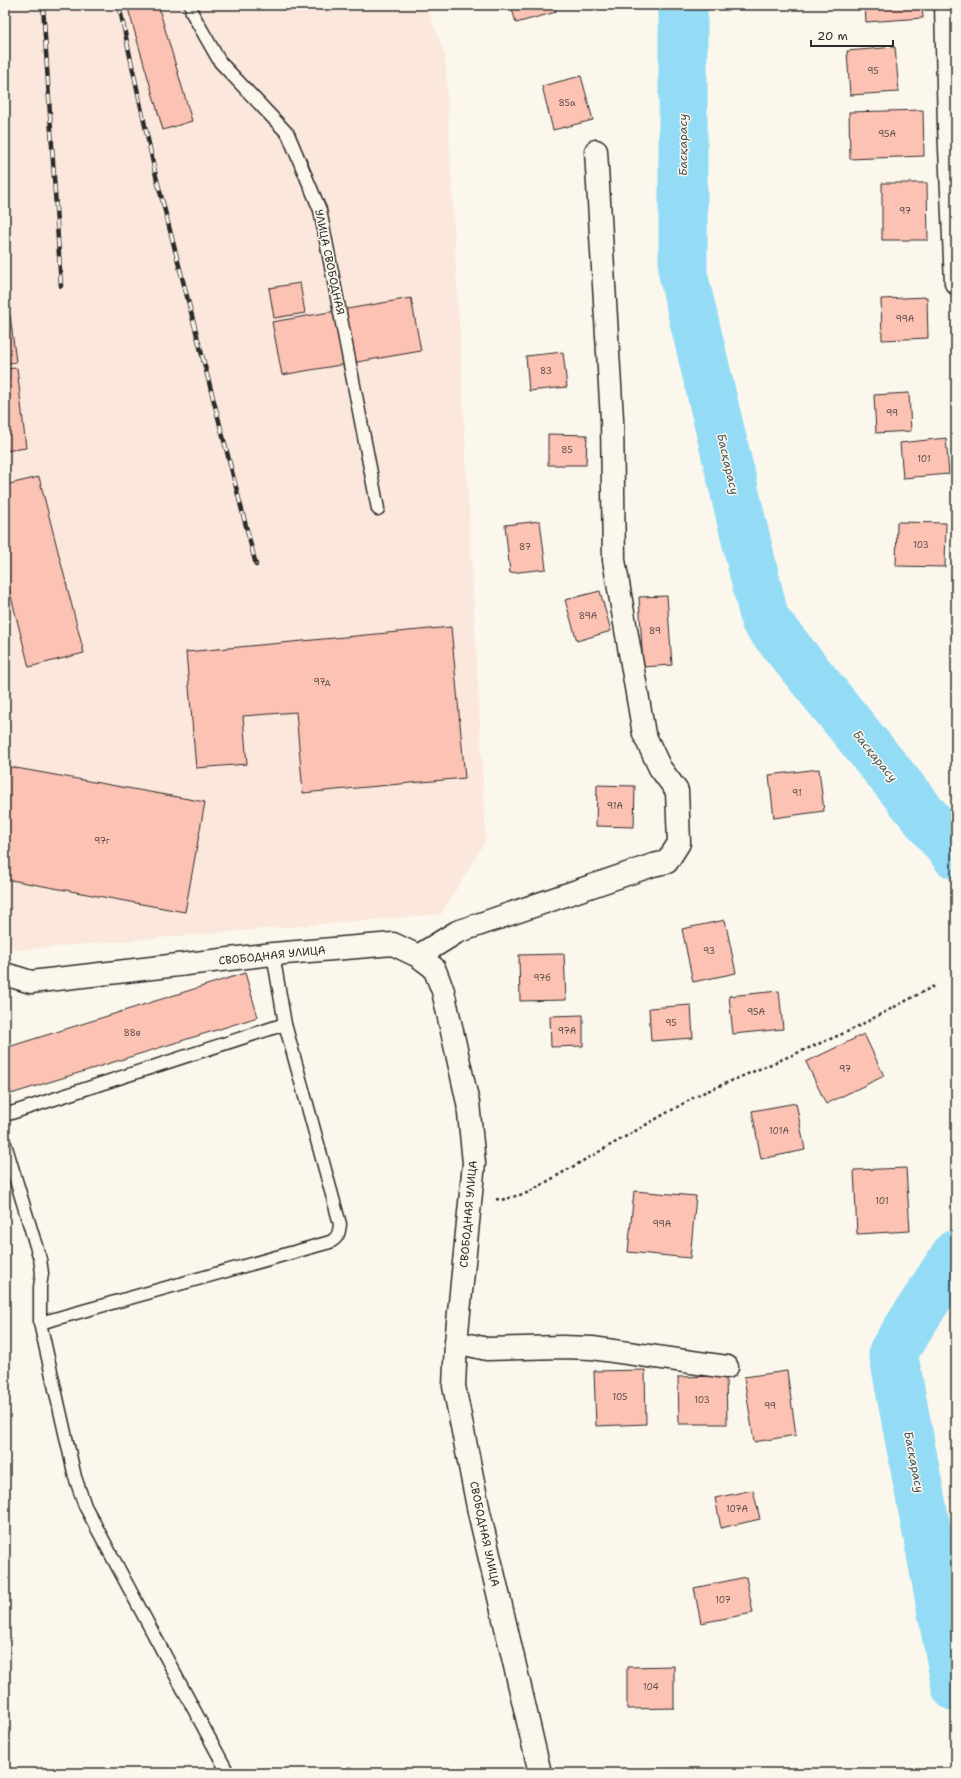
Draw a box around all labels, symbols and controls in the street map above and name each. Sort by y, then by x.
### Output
scale bar [811,22,893,48]
text: 20 m [817,28,848,44]
house number: 95 [867,65,879,77]
house number: 85а [558,97,576,109]
water label: Басқарасу [675,114,691,176]
house number: 95А [878,128,897,140]
house number: 97 [899,205,911,217]
street label: УЛИЦА СВОБОДНАЯ [311,208,348,316]
house number: 99А [896,313,915,325]
house number: 83 [540,365,552,377]
house number: 99 [886,407,898,419]
water label: Басқарасу [713,432,743,496]
house number: 85 [561,444,573,456]
house number: 101 [917,453,931,465]
house number: 103 [913,539,929,551]
house number: 87 [519,541,531,553]
house number: 89А [579,610,598,622]
house number: 89 [649,625,661,637]
house number: 97д [314,676,331,688]
water label: Басқарасу [849,727,901,785]
house number: 91 [792,787,802,799]
house number: 91А [607,800,624,812]
house number: 97г [94,835,110,847]
street label: СВОБОДНАЯ УЛИЦА [218,942,326,969]
house number: 93 [703,945,715,957]
house number: 97б [533,972,551,984]
house number: 95А [747,1006,766,1018]
house number: 95 [665,1017,677,1029]
house number: 97А [558,1025,577,1037]
house number: 88в [123,1027,141,1039]
house number: 97 [839,1063,851,1075]
house number: 101А [769,1125,789,1137]
street label: СВОБОДНАЯ УЛИЦА [456,1160,481,1268]
house number: 101 [875,1195,889,1207]
house number: 99А [653,1218,672,1230]
house number: 105 [612,1391,628,1403]
house number: 103 [694,1394,710,1406]
house number: 99 [764,1400,776,1412]
water label: Басқарасу [900,1430,928,1494]
street label: СВОБОДНАЯ УЛИЦА [466,1480,503,1588]
house number: 107А [726,1503,749,1515]
house number: 107 [715,1594,731,1606]
house number: 104 [643,1681,659,1693]

